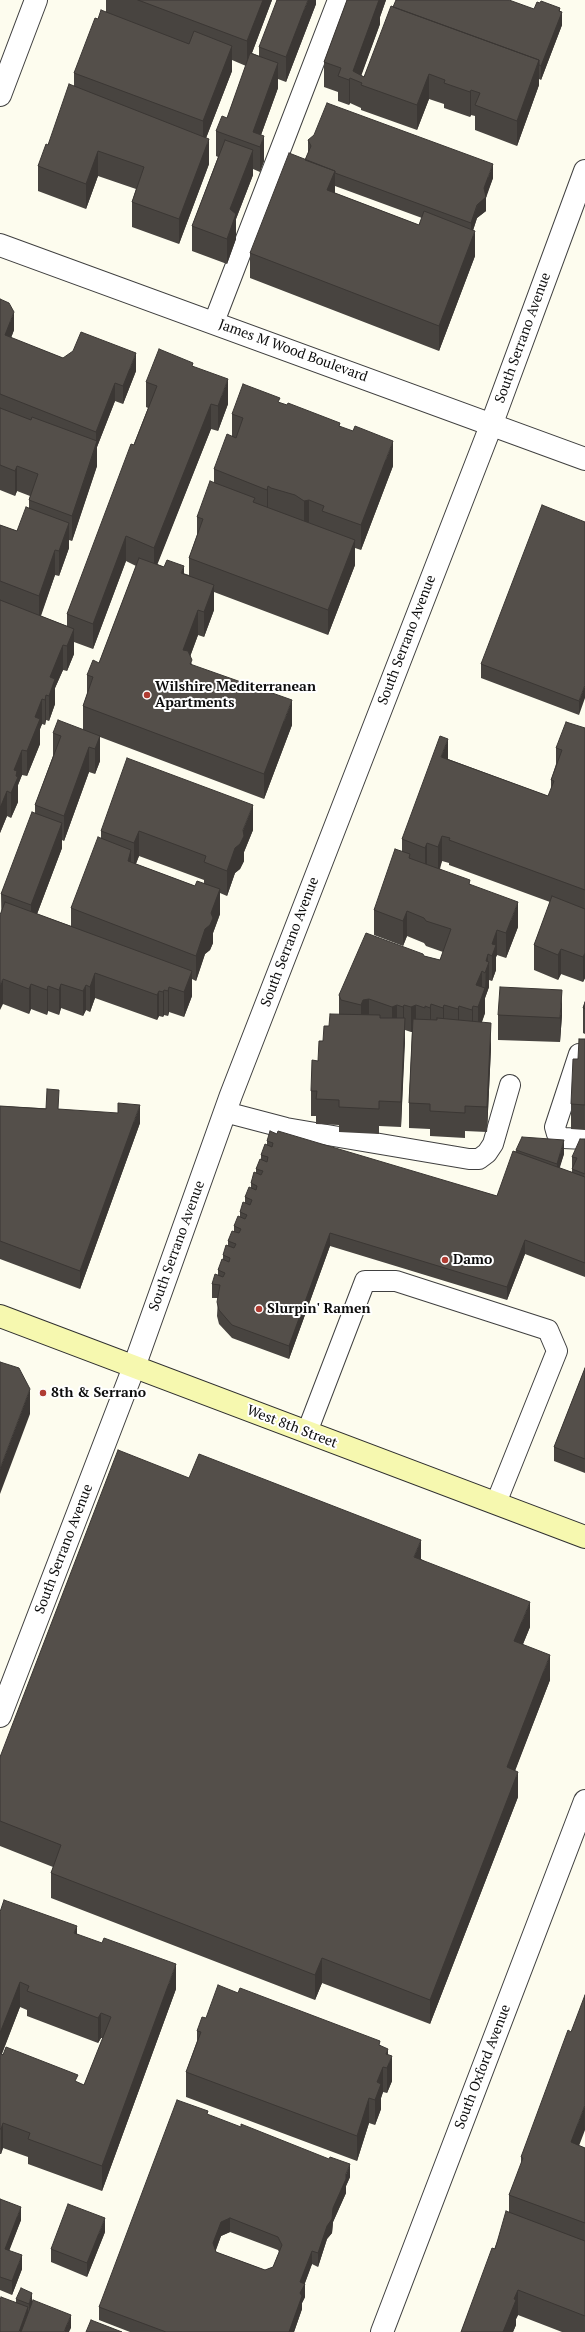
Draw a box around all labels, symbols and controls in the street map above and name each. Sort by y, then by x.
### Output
street label: South Serrano Avenue [492,270,554,406]
street label: James M Wood Boulevard [216,316,370,386]
street label: South Serrano Avenue [374,573,440,707]
place label: Wilshire Mediterranean Apartments [155,679,316,712]
marker: Wilshire Mediterranean Apartments [142,690,152,700]
street label: South Serrano Avenue [257,875,323,1009]
street label: South Serrano Avenue [146,1178,208,1314]
place label: Damo [453,1252,492,1268]
marker: Damo [440,1255,450,1265]
place label: Slurpin' Ramen [267,1301,371,1317]
marker: Slurpin' Ramen [254,1304,264,1314]
place label: 8th & Serrano [51,1385,146,1401]
marker: 8th & Serrano [38,1388,48,1398]
street label: West 8th Street [244,1402,340,1452]
street label: South Serrano Avenue [31,1482,97,1616]
street label: South Oxford Avenue [451,2002,515,2132]

